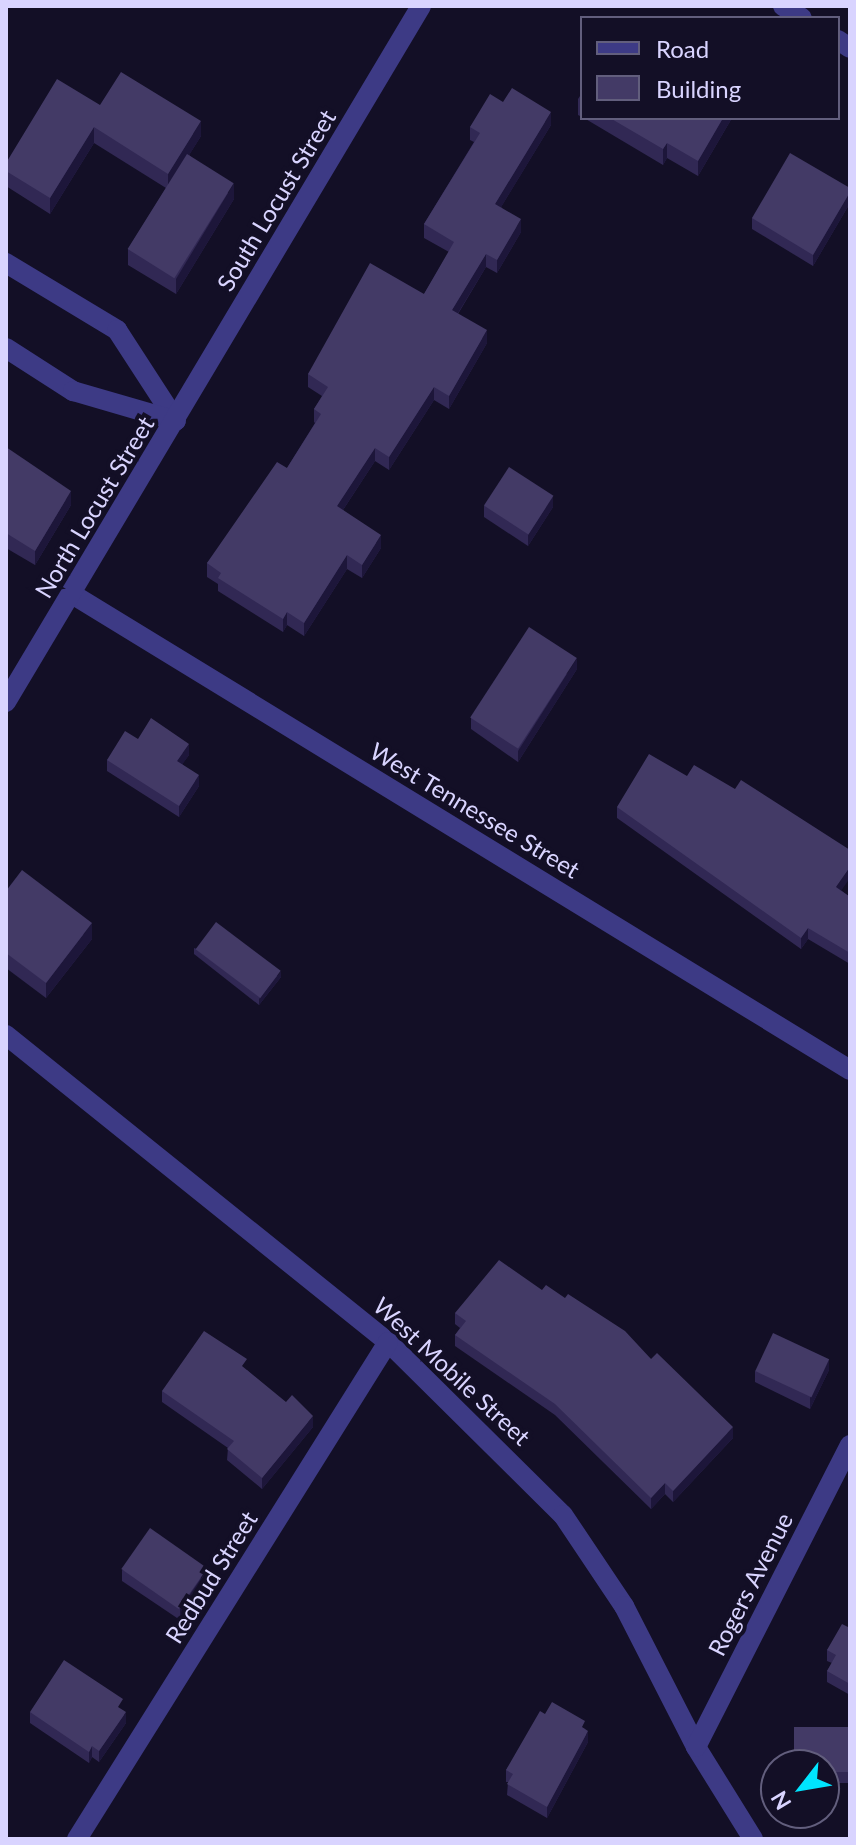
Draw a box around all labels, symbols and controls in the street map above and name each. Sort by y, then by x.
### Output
legend [580,16,840,120]
text: Road [656,34,709,63]
text: Building [656,74,741,103]
street label: South Locust Street [211,104,341,296]
street label: North Locust Street [28,411,160,603]
street label: West Tennessee Street [365,736,585,884]
street label: West Mobile Street [368,1291,536,1451]
street label: Redbud Street [159,1506,263,1648]
street label: Rogers Avenue [701,1507,799,1661]
north arrow [760,1749,840,1829]
text: N [765,1786,797,1815]

